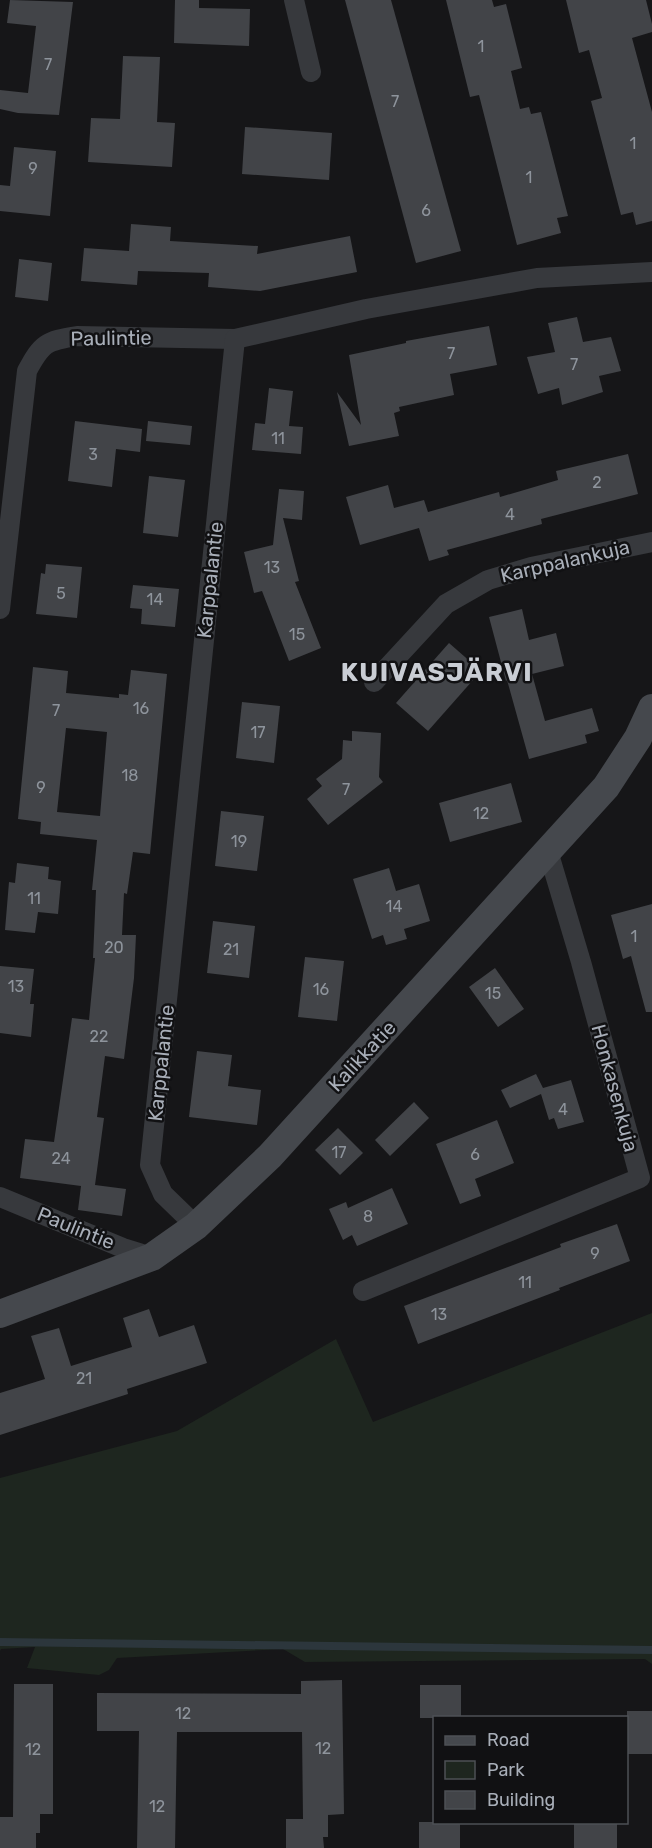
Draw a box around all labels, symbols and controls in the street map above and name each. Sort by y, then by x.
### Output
house number: 1 [478,37,484,56]
house number: 7 [44,55,52,74]
house number: 7 [391,92,399,111]
house number: 1 [630,134,636,153]
house number: 9 [28,159,38,178]
house number: 1 [526,168,532,187]
house number: 6 [421,201,431,220]
street label: Paulintie [70,325,152,351]
house number: 7 [447,344,455,363]
house number: 7 [570,355,578,374]
house number: 11 [271,429,285,448]
house number: 3 [88,445,98,464]
house number: 2 [592,473,602,492]
house number: 4 [505,505,515,524]
street label: Karppalantie [192,520,228,640]
street label: Karppalankuja [498,534,632,588]
house number: 13 [264,558,280,577]
house number: 5 [56,584,66,603]
house number: 14 [147,590,163,609]
house number: 15 [289,625,305,644]
district label: KUIVASJÄRVI [341,657,533,688]
house number: 16 [133,699,150,718]
house number: 7 [52,701,60,720]
house number: 17 [250,723,266,742]
house number: 18 [121,766,139,785]
house number: 9 [36,778,46,797]
house number: 7 [342,780,350,799]
house number: 12 [473,804,489,823]
house number: 19 [231,832,247,851]
house number: 11 [27,889,41,908]
house number: 14 [386,897,402,916]
house number: 1 [631,927,637,946]
house number: 20 [104,938,124,957]
house number: 21 [223,940,239,959]
house number: 13 [8,977,24,996]
house number: 16 [313,980,330,999]
house number: 15 [485,984,501,1003]
street label: Karppalantie [143,1003,179,1123]
street label: Kalikkatie [323,1016,401,1096]
street label: Honkasenkuja [586,1022,644,1154]
house number: 22 [90,1027,108,1046]
house number: 4 [558,1100,568,1119]
house number: 17 [331,1143,347,1162]
house number: 6 [470,1145,480,1164]
house number: 24 [51,1149,71,1168]
street label: Paulintie [34,1202,118,1254]
house number: 8 [363,1207,373,1226]
house number: 9 [590,1244,600,1263]
house number: 11 [518,1273,532,1292]
house number: 13 [431,1305,447,1324]
house number: 21 [76,1369,92,1388]
house number: 12 [175,1704,191,1723]
legend [433,1716,628,1824]
text: Road [487,1729,530,1751]
house number: 12 [315,1739,331,1758]
house number: 12 [25,1740,41,1759]
text: Park [487,1759,525,1781]
text: Building [487,1789,555,1811]
house number: 12 [149,1797,165,1816]

